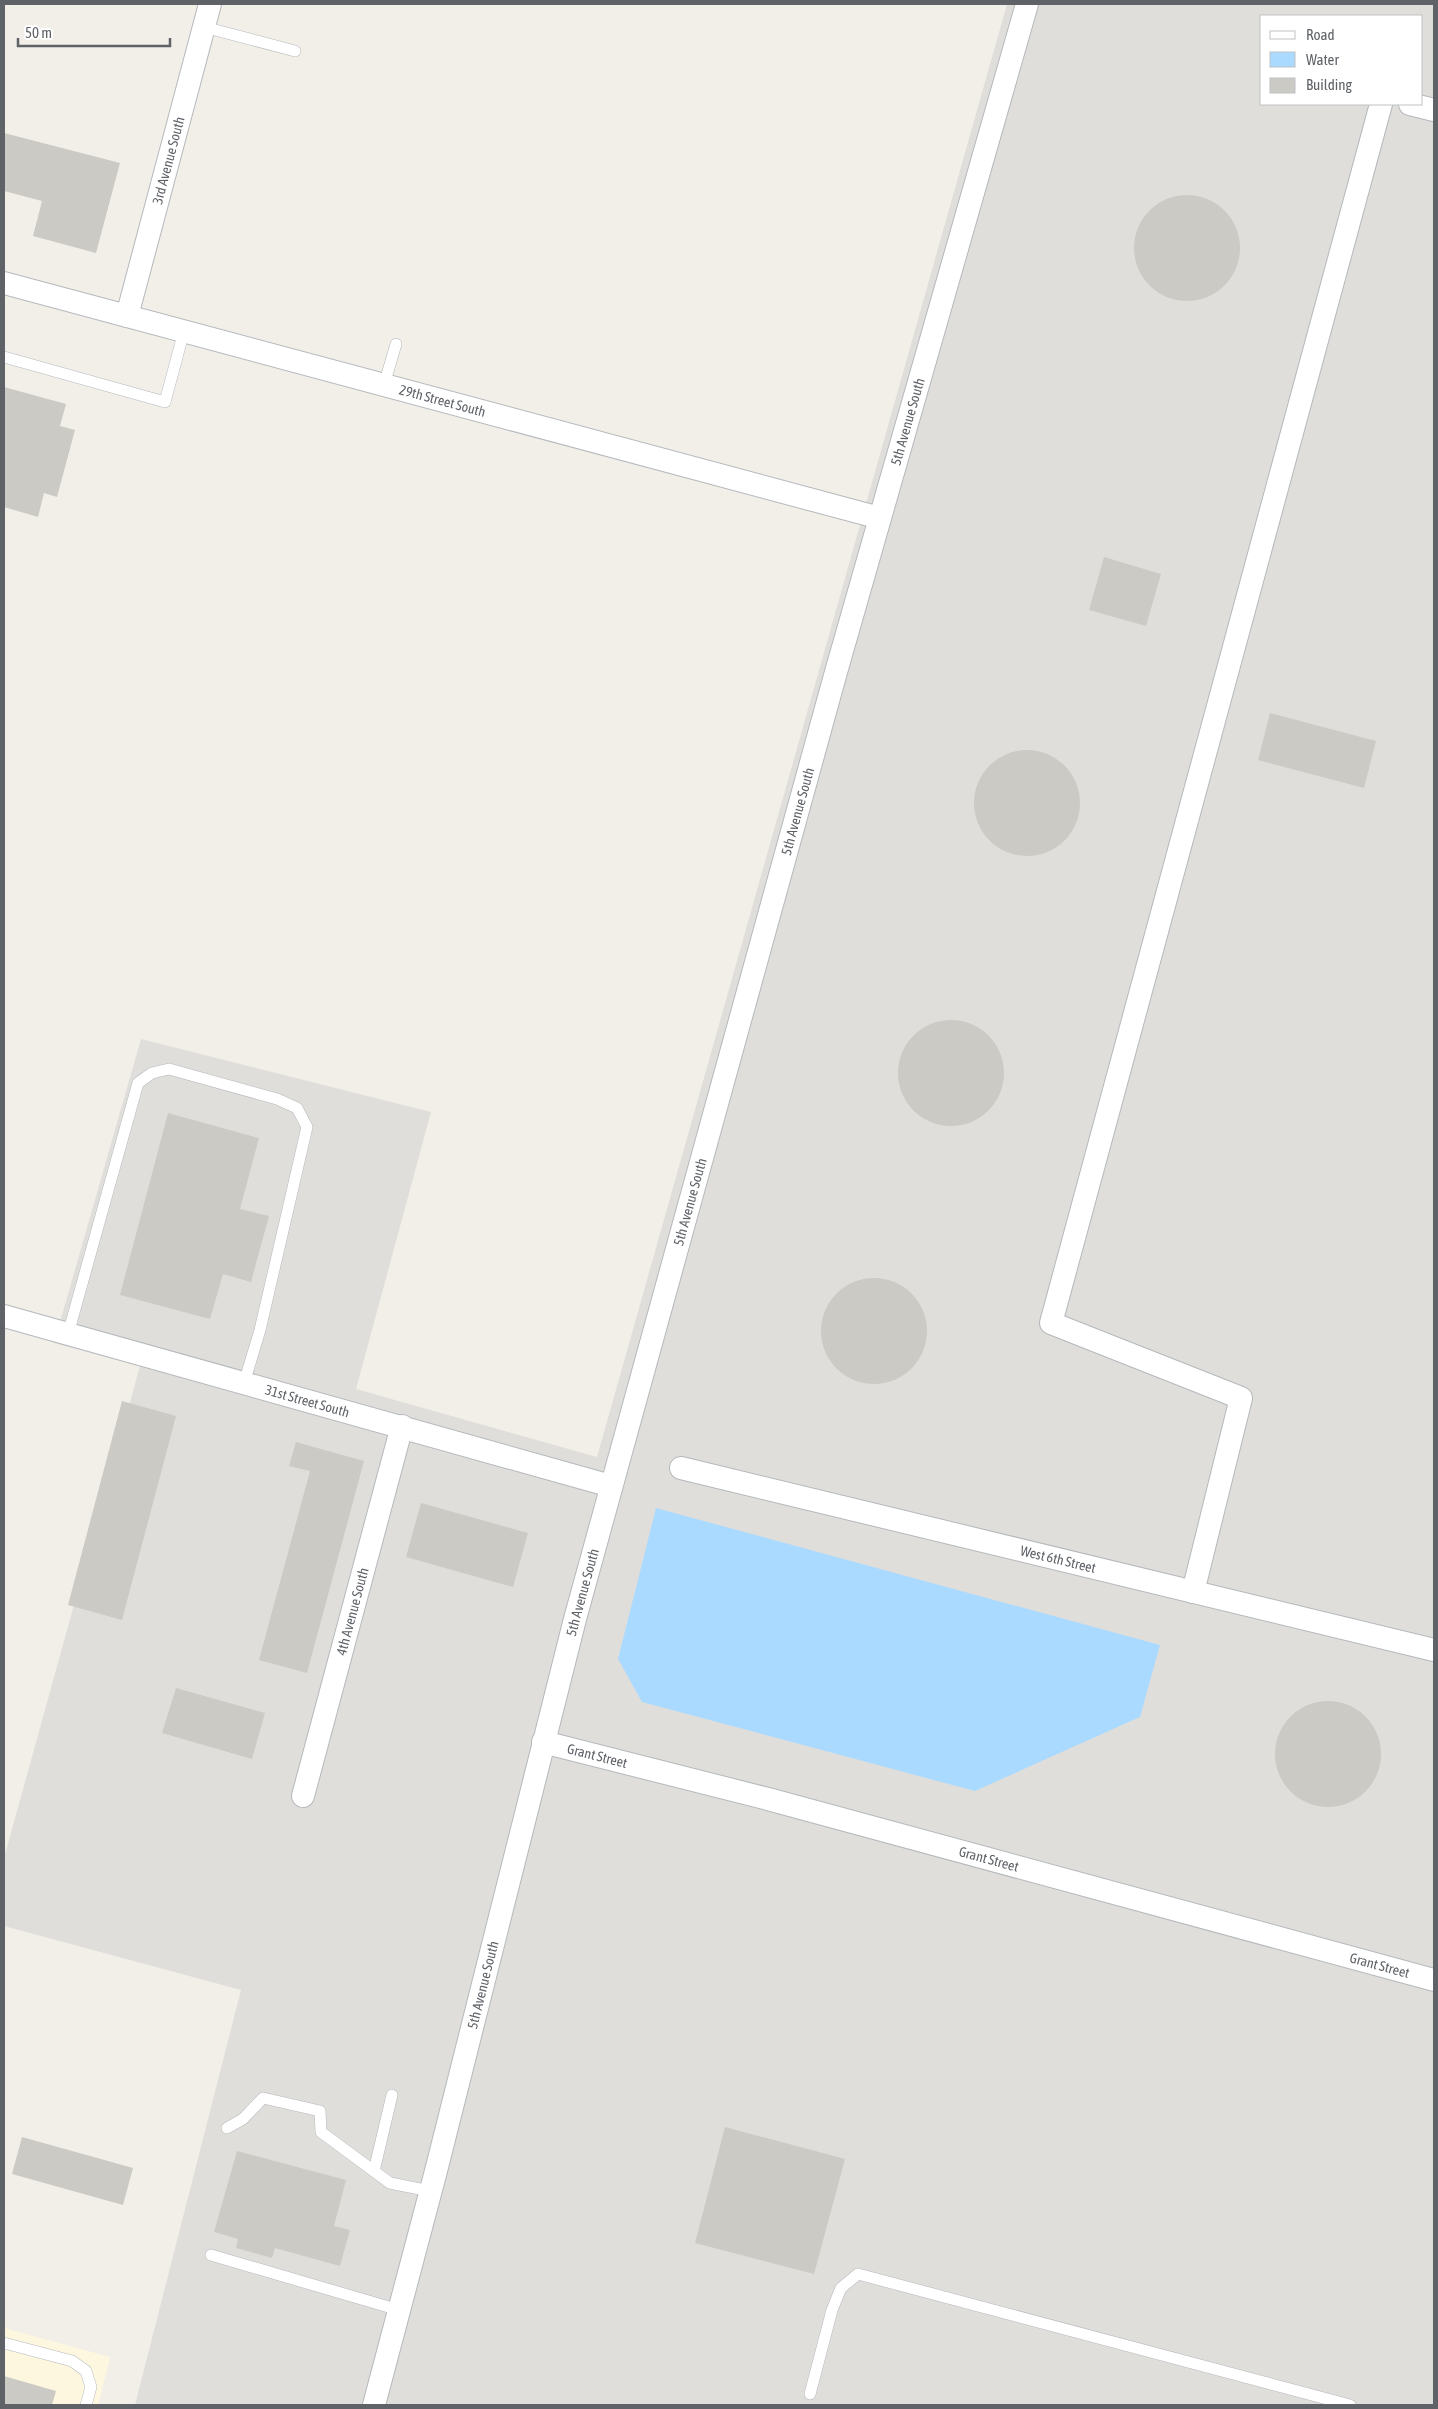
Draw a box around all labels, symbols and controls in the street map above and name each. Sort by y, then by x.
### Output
scale bar [18,15,170,47]
legend [1260,15,1423,105]
text: 50 m [25,24,52,41]
text: Road [1306,26,1335,43]
text: Water [1306,51,1339,68]
text: Building [1306,76,1352,93]
street label: 3rd Avenue South [149,115,188,206]
street label: 5th Avenue South [887,376,928,467]
street label: 29th Street South [398,381,487,420]
street label: 5th Avenue South [778,766,817,857]
street label: 5th Avenue South [670,1156,710,1247]
street label: 31st Street South [263,1382,351,1420]
street label: West 6th Street [1019,1542,1098,1576]
street label: 5th Avenue South [563,1547,602,1638]
street label: 4th Avenue South [333,1566,372,1657]
street label: Grant Street [566,1740,629,1771]
street label: Grant Street [957,1843,1021,1875]
street label: 5th Avenue South [464,1939,502,2031]
street label: Grant Street [1348,1949,1411,1981]

